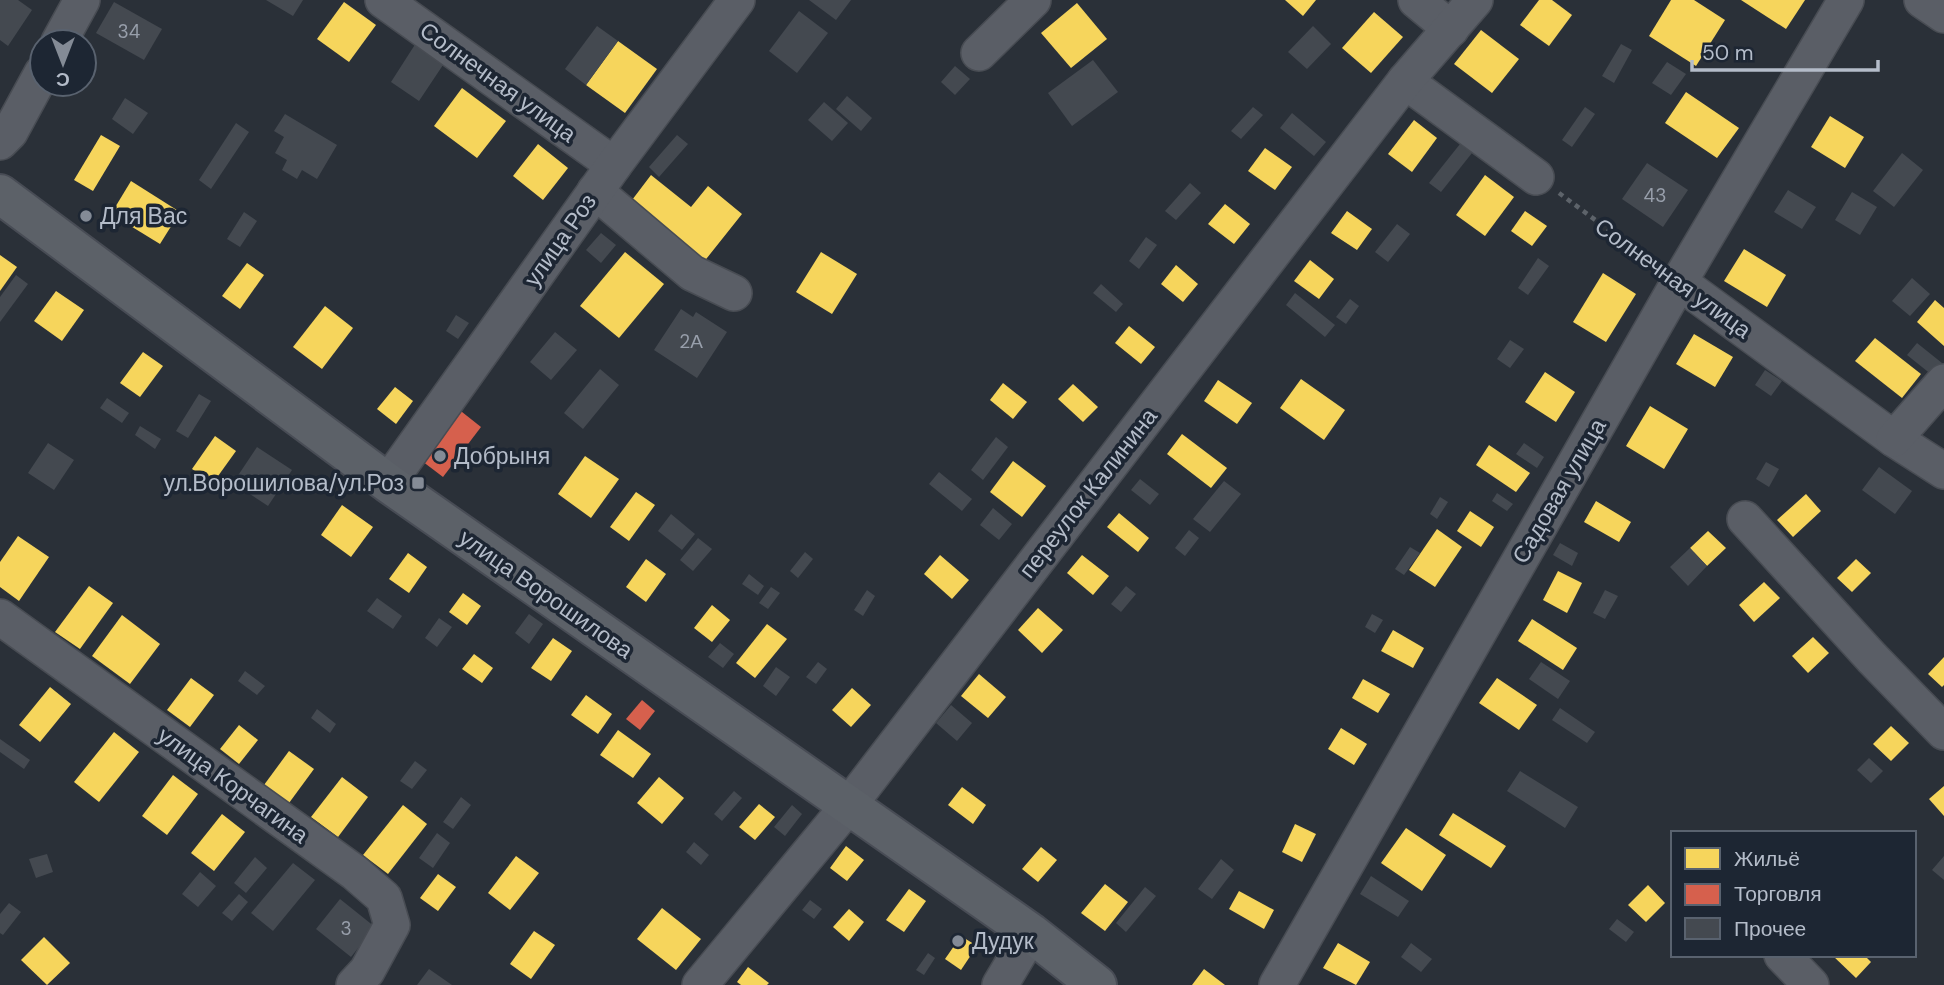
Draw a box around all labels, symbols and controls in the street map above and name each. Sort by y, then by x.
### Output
street label: Солнечная улица [414,15,582,149]
house number: 34 [118,19,140,44]
north arrow [28,28,98,98]
scale bar [1692,28,1878,72]
text: 50 m [1702,39,1753,67]
text: С [56,67,70,92]
house number: 43 [1644,183,1666,208]
street label: улица Роз [517,188,603,292]
place label: Для Вас [100,201,187,231]
marker: Для Вас [78,208,94,224]
street label: Солнечная улица [1589,211,1757,345]
house number: 2А [679,329,703,354]
street label: переулок Калинина [1012,402,1164,584]
street label: Садовая улица [1505,413,1613,569]
place label: Добрыня [454,441,550,471]
marker: Добрыня [432,448,448,464]
place label: ул.Ворошилова/ул.Роз [163,468,404,498]
marker: ул.Ворошилова/ул.Роз [410,475,426,491]
street label: улица Ворошилова [453,523,639,665]
street label: улица Корчагина [152,720,315,850]
legend [1671,831,1916,957]
text: Жильё [1734,845,1800,873]
text: Торговля [1734,880,1822,908]
text: Прочее [1734,915,1806,943]
house number: 3 [340,916,352,941]
place label: Дудук [972,926,1035,956]
marker: Дудук [950,933,966,949]

